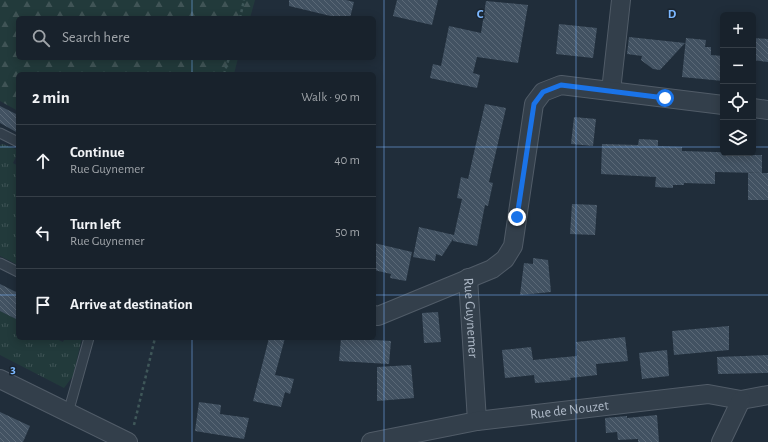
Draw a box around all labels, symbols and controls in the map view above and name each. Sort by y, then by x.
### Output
text: C [477,8,484,21]
text: D [668,8,677,21]
map controls [720,12,756,156]
button: + [720,12,756,48]
search box [16,16,376,60]
icon: search [30,27,52,49]
text: Search here [62,30,130,45]
button: − [720,48,756,84]
button: locate [720,84,756,120]
text: 2 min [32,89,70,106]
route start [656,89,674,107]
text: Walk · 90 m [301,91,360,104]
button: layers [720,120,756,156]
text: Continue [70,145,125,160]
icon: ahead [32,150,54,172]
text: 40 m [334,154,360,167]
text: Rue Guynemer [70,163,145,176]
route end [508,208,526,226]
text: Turn left [70,217,121,232]
icon: left [32,222,54,244]
text: 50 m [335,226,360,239]
text: Rue Guynemer [70,235,145,248]
street label: Rue Guynemer [461,277,480,359]
icon: arrive [32,294,54,316]
text: Arrive at destination [70,297,193,312]
text: 3 [10,363,16,376]
street label: Rue de Nouzet [529,399,610,422]

